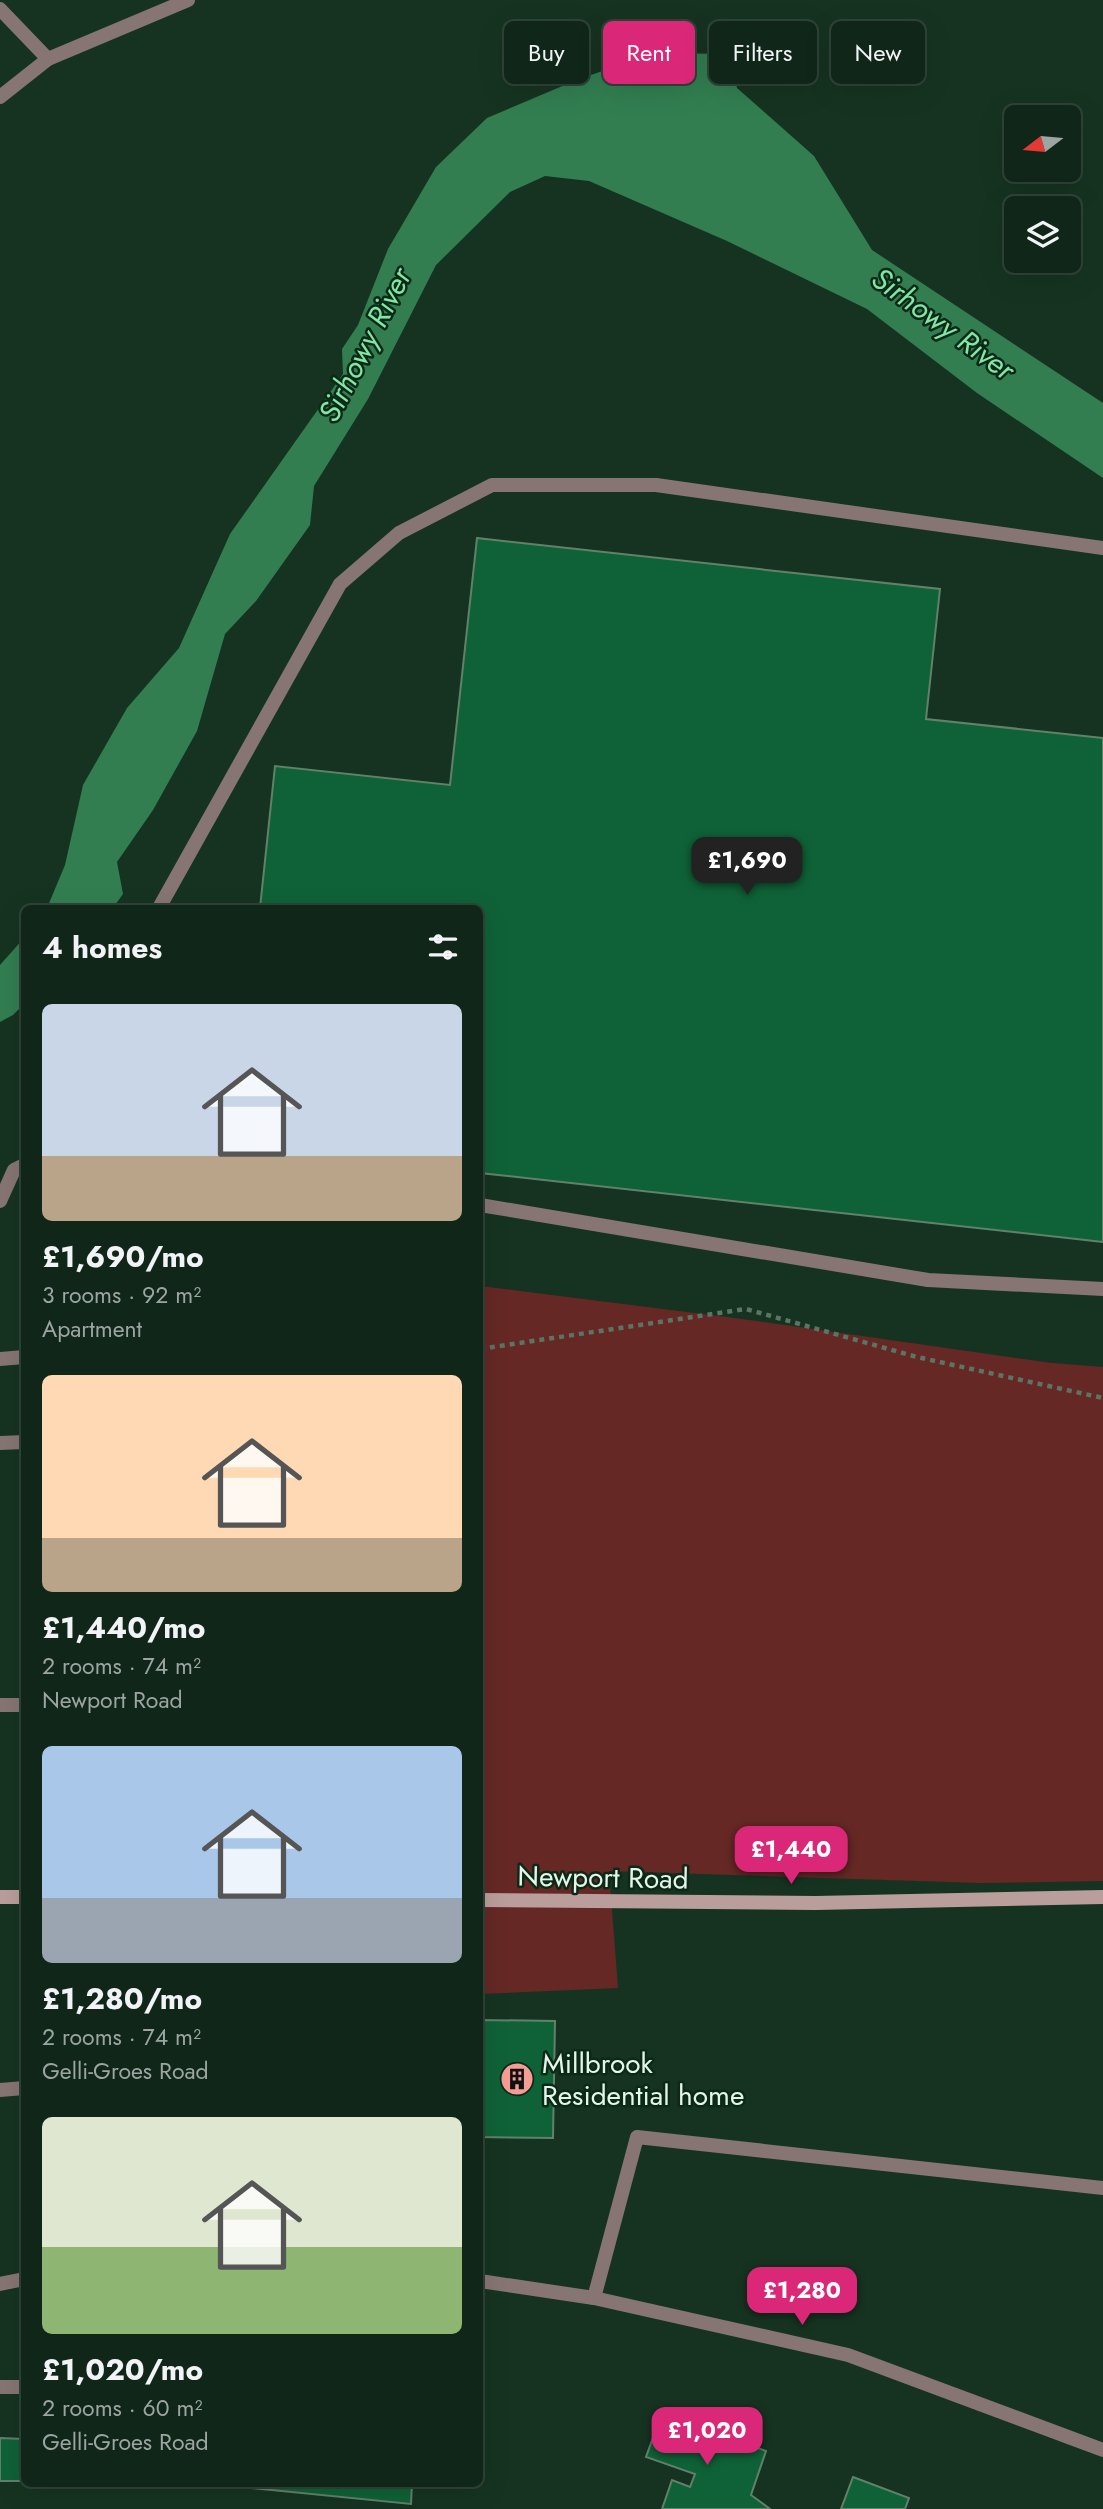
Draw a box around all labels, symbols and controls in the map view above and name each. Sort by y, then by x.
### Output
chip: Buy [504,21,589,84]
chip: Rent [603,21,695,84]
chip: Filters [709,21,817,84]
chip: New [831,21,925,84]
north arrow [1004,105,1082,182]
map controls [1004,105,1081,273]
button: layers [1004,196,1081,273]
water label: Sirhowy River [863,257,1025,392]
water label: Sirhowy River [307,258,423,429]
pin: £1,690 [690,838,804,897]
text: £1,690 [707,843,787,877]
text: 4 homes [42,926,162,969]
icon: filters [424,928,462,966]
icon: home [189,1049,315,1175]
text: £1,690/mo [42,1235,204,1278]
text: 3 rooms · 92 m² [42,1278,201,1312]
text: Apartment [42,1312,142,1346]
icon: home [189,1420,315,1546]
text: £1,440/mo [42,1606,206,1649]
text: 2 rooms · 74 m² [42,1649,201,1683]
text: Newport Road [42,1683,183,1717]
icon: home [189,1791,315,1917]
pin: £1,440 [734,1826,848,1886]
text: £1,440 [751,1832,831,1866]
street label: Newport Road [517,1856,689,1899]
text: £1,280/mo [42,1977,202,2020]
text: 2 rooms · 74 m² [42,2020,201,2054]
place label: Millbrook Residential home [542,2043,744,2116]
text: Gelli-Groes Road [42,2054,209,2088]
building icon: Millbrook Residential home [498,2060,536,2098]
icon: home [189,2162,315,2288]
pin: £1,280 [745,2268,859,2327]
text: £1,280 [763,2273,841,2307]
text: £1,020/mo [42,2348,203,2391]
text: 2 rooms · 60 m² [42,2391,202,2425]
pin: £1,020 [650,2408,764,2467]
text: £1,020 [668,2413,746,2447]
text: Gelli-Groes Road [42,2425,209,2459]

